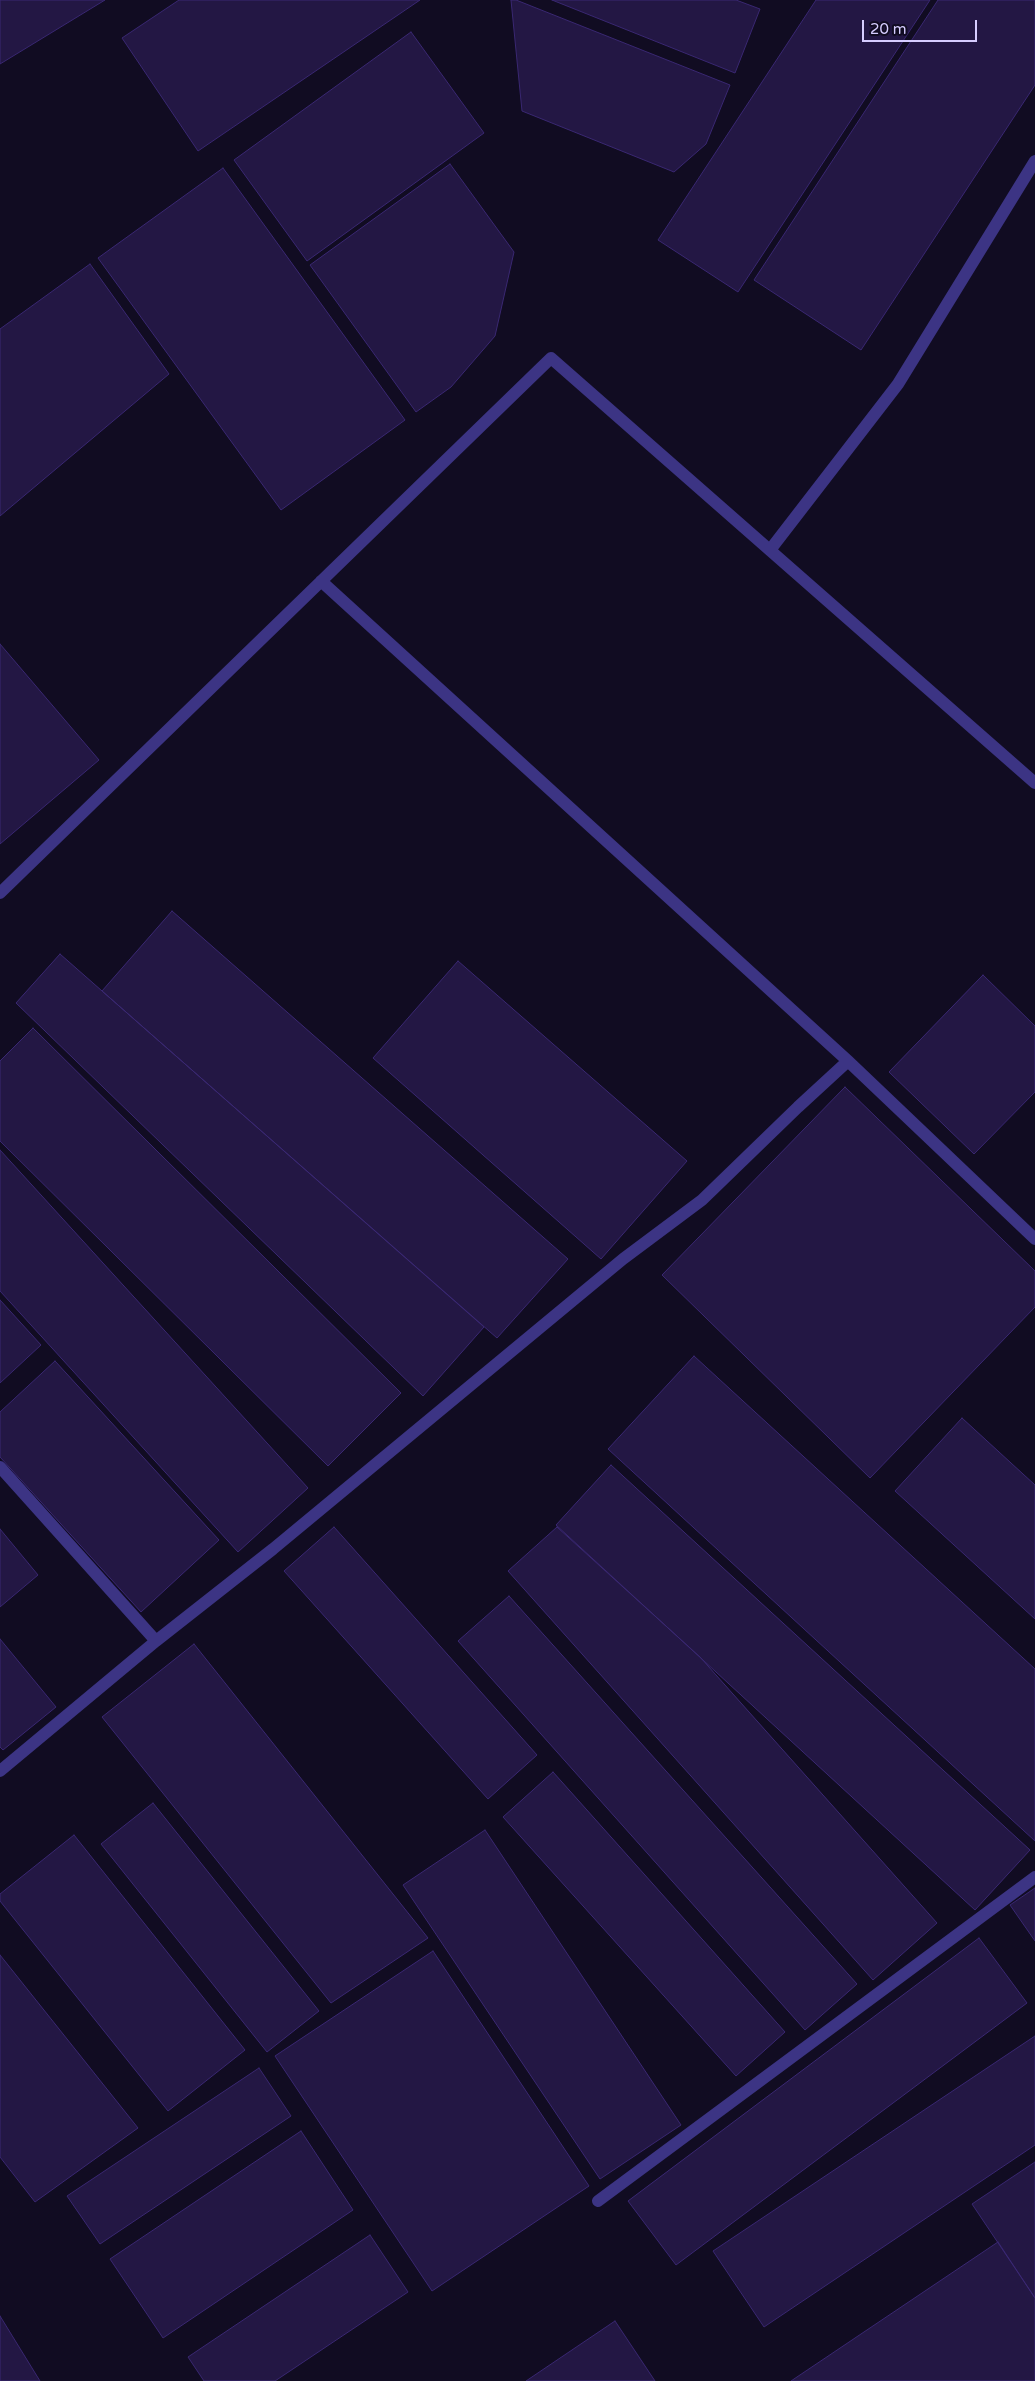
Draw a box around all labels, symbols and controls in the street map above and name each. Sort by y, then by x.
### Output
scale bar [865,10,980,42]
text: 20 m [870,20,907,38]

